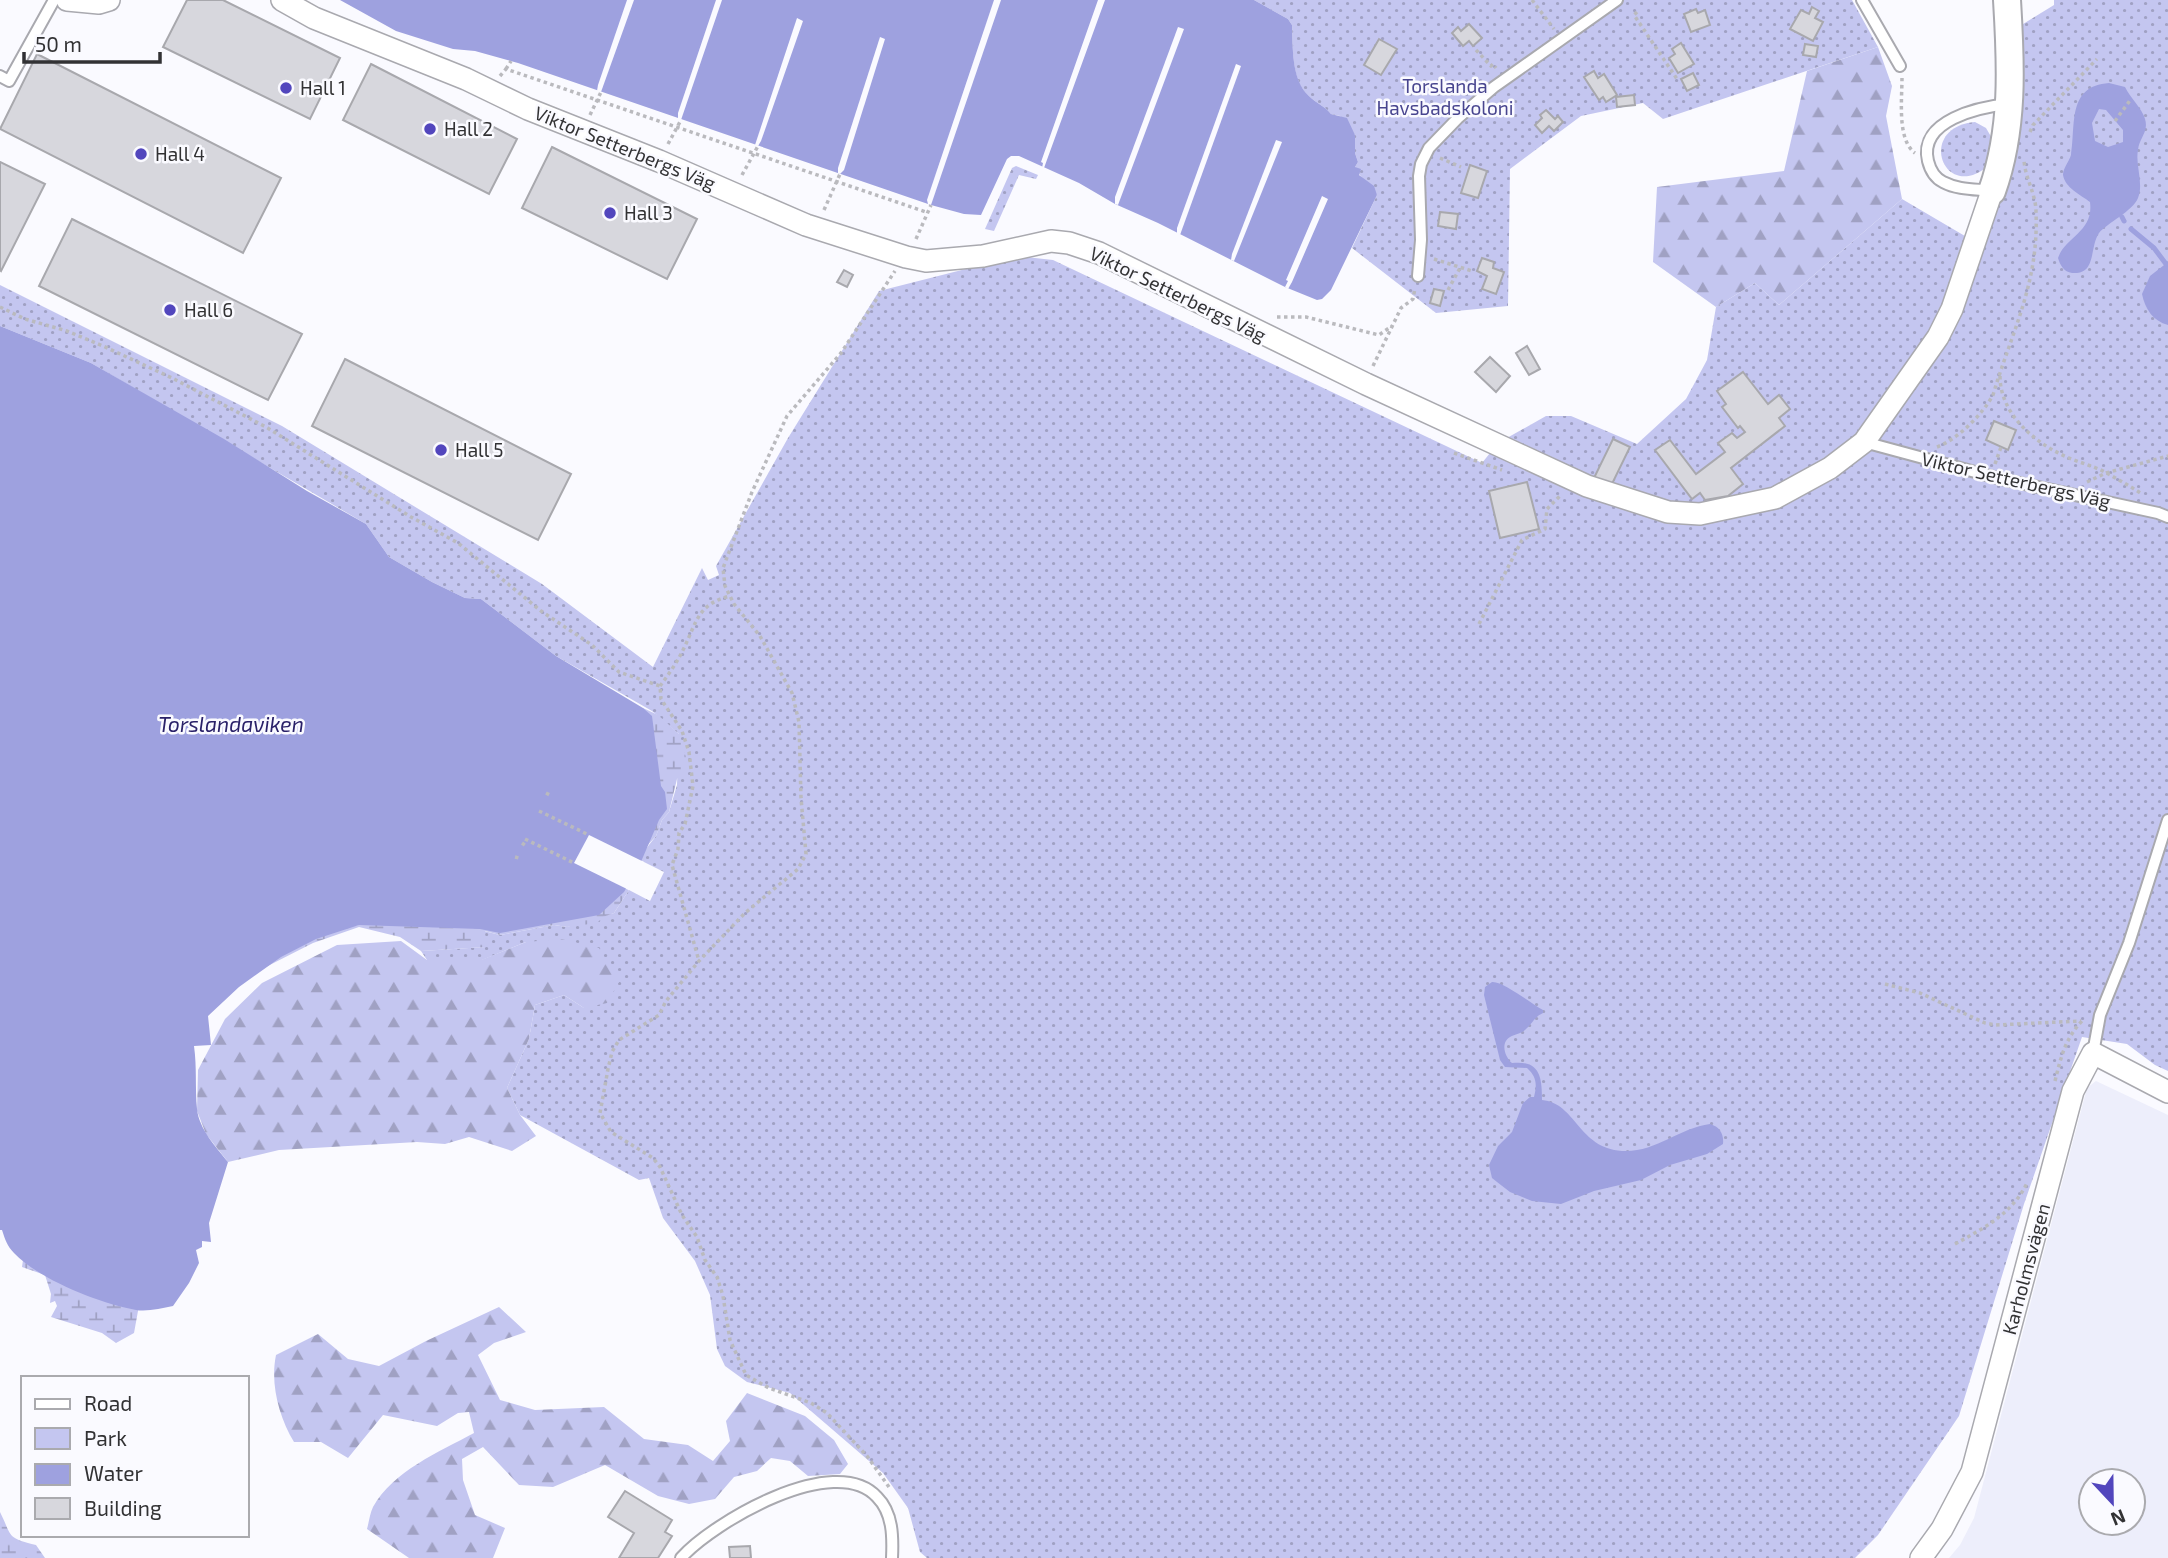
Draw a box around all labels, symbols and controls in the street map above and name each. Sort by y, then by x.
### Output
scale bar [24,21,161,65]
text: 50 m [35,31,82,56]
park label: Torslanda Havsbadskoloni [1376,74,1514,119]
place label: Hall 1 [300,76,346,99]
marker: Hall 1 [278,80,294,96]
street label: Viktor Setterbergs Väg [531,101,719,195]
place label: Hall 2 [444,117,493,140]
marker: Hall 2 [422,121,438,137]
place label: Hall 4 [155,142,205,165]
marker: Hall 4 [133,146,149,162]
place label: Hall 3 [624,201,673,224]
marker: Hall 3 [602,205,618,221]
street label: Viktor Setterbergs Väg [1086,241,1270,346]
place label: Hall 6 [184,298,233,321]
marker: Hall 6 [162,302,178,318]
place label: Hall 5 [455,438,503,461]
marker: Hall 5 [433,442,449,458]
street label: Viktor Setterbergs Väg [1919,447,2113,513]
water label: Torslandaviken [158,711,304,736]
street label: Karholmsvägen [1997,1201,2054,1337]
legend [21,1376,248,1537]
text: Road [84,1390,132,1415]
text: Park [84,1425,127,1450]
text: Water [84,1460,143,1485]
north arrow [2077,1467,2147,1537]
text: Building [84,1495,162,1520]
text: N [2108,1505,2129,1531]

